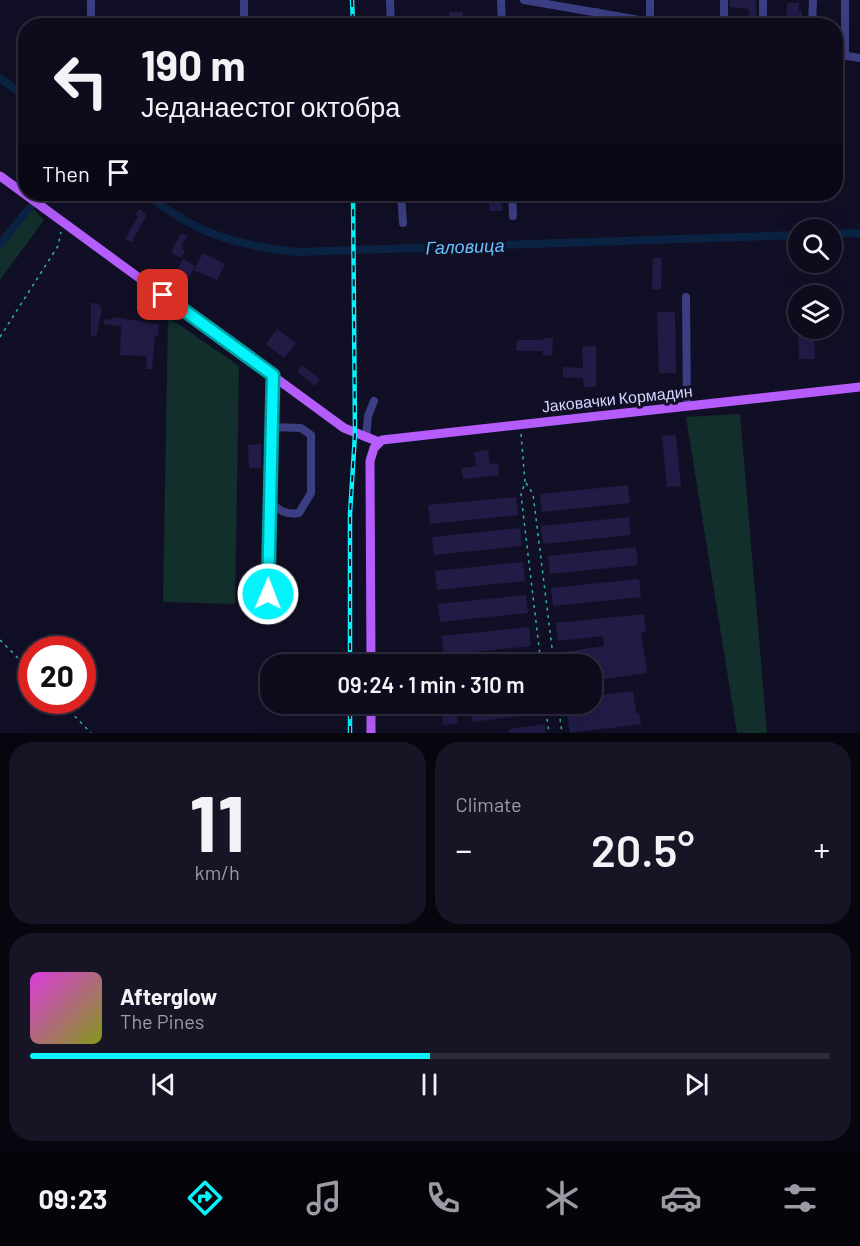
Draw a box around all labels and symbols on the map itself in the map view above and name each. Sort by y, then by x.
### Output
water label: Галовица [425,234,505,258]
pin [137,269,188,320]
street label: Јаковачки Кормадин [541,381,693,415]
position arrow [236,562,300,626]
speed limit sign: 20 [18,636,96,714]

